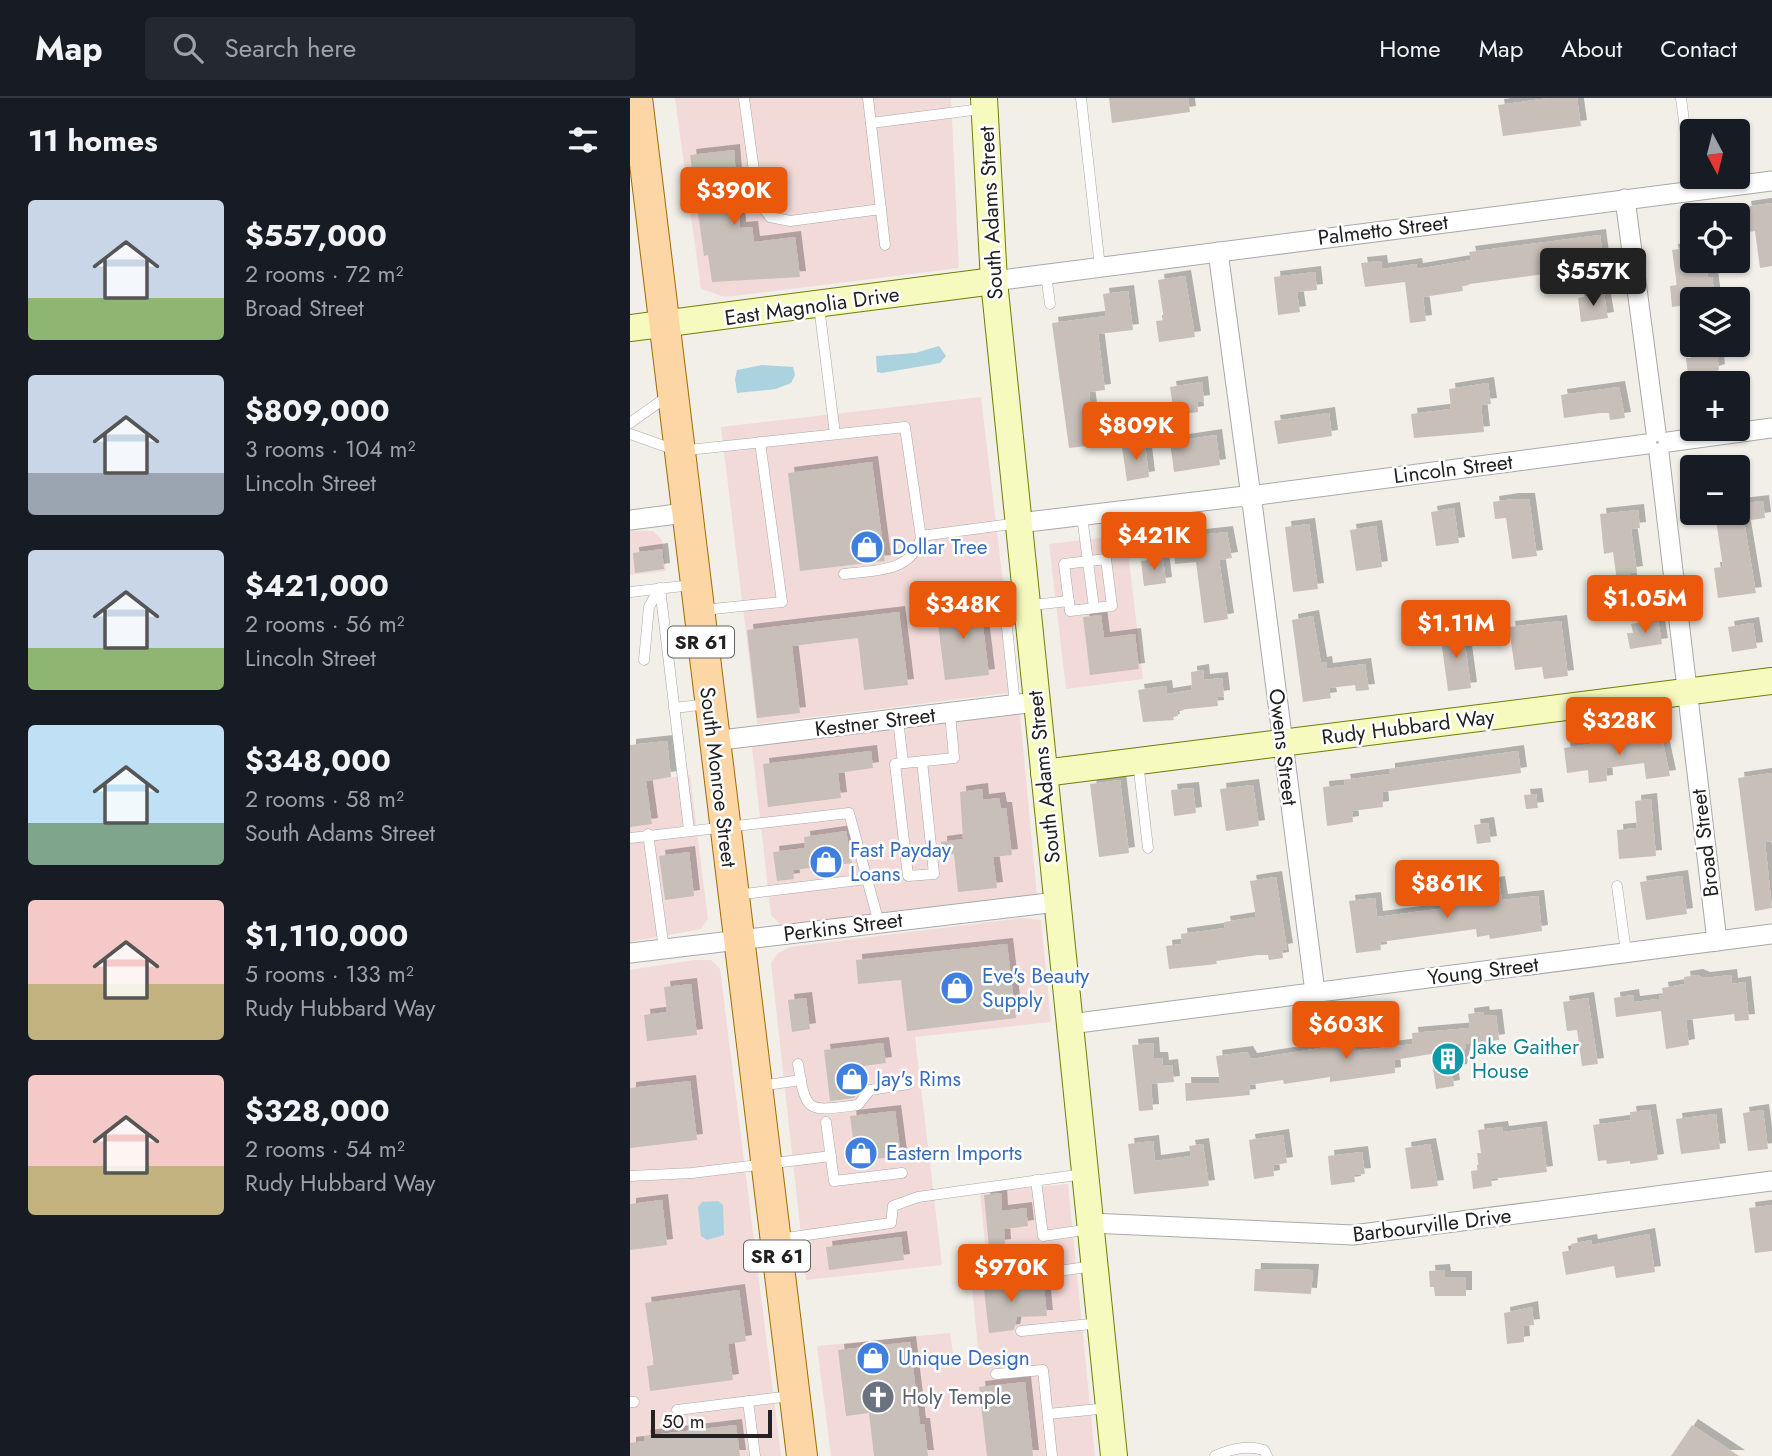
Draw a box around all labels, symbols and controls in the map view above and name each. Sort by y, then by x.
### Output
search box [145,17,635,80]
text: Map [35,25,103,72]
icon: search [169,29,207,67]
text: Search here [225,29,356,67]
text: Home [1379,31,1441,66]
text: Map [1479,31,1523,66]
text: About [1561,31,1622,66]
text: Contact [1660,31,1737,66]
text: 11 homes [28,119,158,162]
north arrow [1680,119,1750,189]
map controls [1680,119,1750,525]
icon: filters [564,121,602,159]
street label: South Adams Street [971,126,1011,300]
pin: $390K [685,167,783,227]
text: $390K [696,173,772,207]
button: locate [1680,203,1750,273]
street label: Palmetto Street [1316,207,1450,253]
text: $557,000 [245,214,387,257]
icon: home [84,228,168,312]
pin: $557K [1544,248,1642,308]
text: $557K [1556,254,1630,288]
text: 2 rooms · 72 m² [245,257,404,291]
street label: East Magnolia Drive [723,279,902,333]
button: layers [1680,287,1750,357]
text: Broad Street [245,291,364,325]
button: + [1680,371,1750,441]
text: $809,000 [245,389,390,432]
pin: $809K [1087,402,1185,462]
icon: home [84,403,168,487]
text: $809K [1098,408,1174,442]
text: 3 rooms · 104 m² [245,432,415,466]
street label: Lincoln Street [1392,447,1514,491]
button: − [1680,455,1750,525]
text: Lincoln Street [245,466,376,500]
pin: $421K [1105,512,1203,572]
text: $421K [1117,518,1191,552]
shop icon: Dollar Tree [848,528,886,566]
place label: Dollar Tree [892,532,988,562]
text: $421,000 [245,564,389,607]
pin: $1.05M [1588,575,1702,635]
icon: home [84,578,168,662]
text: $1.05M [1603,581,1687,615]
pin: $348K [914,582,1012,641]
text: $348K [925,587,1001,621]
pin: $1.11M [1399,601,1513,660]
text: $1.11M [1417,606,1495,640]
text: 2 rooms · 56 m² [245,607,405,641]
road number: SR 61 [668,626,734,657]
text: Lincoln Street [245,641,376,675]
street label: South Monroe Street [692,685,744,869]
street label: Owens Street [1261,687,1305,807]
street label: South Adams Street [1020,689,1068,865]
pin: $328K [1570,698,1668,757]
street label: Kestner Street [813,700,937,744]
street label: Rudy Hubbard Way [1320,701,1497,752]
text: $328K [1582,703,1656,737]
text: $348,000 [245,739,391,782]
icon: home [84,753,168,837]
text: 2 rooms · 58 m² [245,782,404,816]
street label: Broad Street [1683,787,1727,899]
text: South Adams Street [245,816,435,850]
place label: Fast Payday Loans [850,835,952,889]
shop icon: Fast Payday Loans [807,843,845,881]
pin: $861K [1398,860,1496,920]
text: $861K [1411,866,1483,900]
street label: Perkins Street [782,905,904,949]
text: $1,110,000 [245,914,408,957]
icon: home [84,928,168,1012]
street label: Young Street [1426,949,1540,993]
text: 5 rooms · 133 m² [245,957,414,991]
place label: Eve's Beauty Supply [982,961,1090,1015]
shop icon: Eve's Beauty Supply [938,969,976,1007]
text: Rudy Hubbard Way [245,991,435,1025]
pin: $603K [1297,1002,1395,1061]
text: $603K [1308,1007,1384,1041]
place label: Jake Gaither House [1469,1032,1580,1086]
building icon: Jake Gaither House [1429,1040,1467,1078]
shop icon: Jay's Rims [833,1060,871,1098]
place label: Jay's Rims [873,1064,961,1094]
text: $328,000 [245,1089,390,1132]
icon: home [84,1103,168,1187]
text: 2 rooms · 54 m² [245,1132,405,1166]
shop icon: Eastern Imports [842,1134,880,1172]
place label: Eastern Imports [886,1138,1022,1168]
text: Rudy Hubbard Way [245,1166,435,1200]
street label: Barbourville Drive [1351,1200,1513,1250]
road number: SR 61 [744,1240,810,1272]
pin: $970K [962,1244,1060,1304]
text: $970K [974,1250,1048,1284]
shop icon: Unique Design [854,1339,892,1377]
place label: Unique Design [898,1343,1030,1373]
church icon: Holy Temple [859,1378,897,1416]
place label: Holy Temple [902,1382,1012,1412]
scale bar [651,1407,772,1439]
text: 50 m [662,1408,705,1435]

